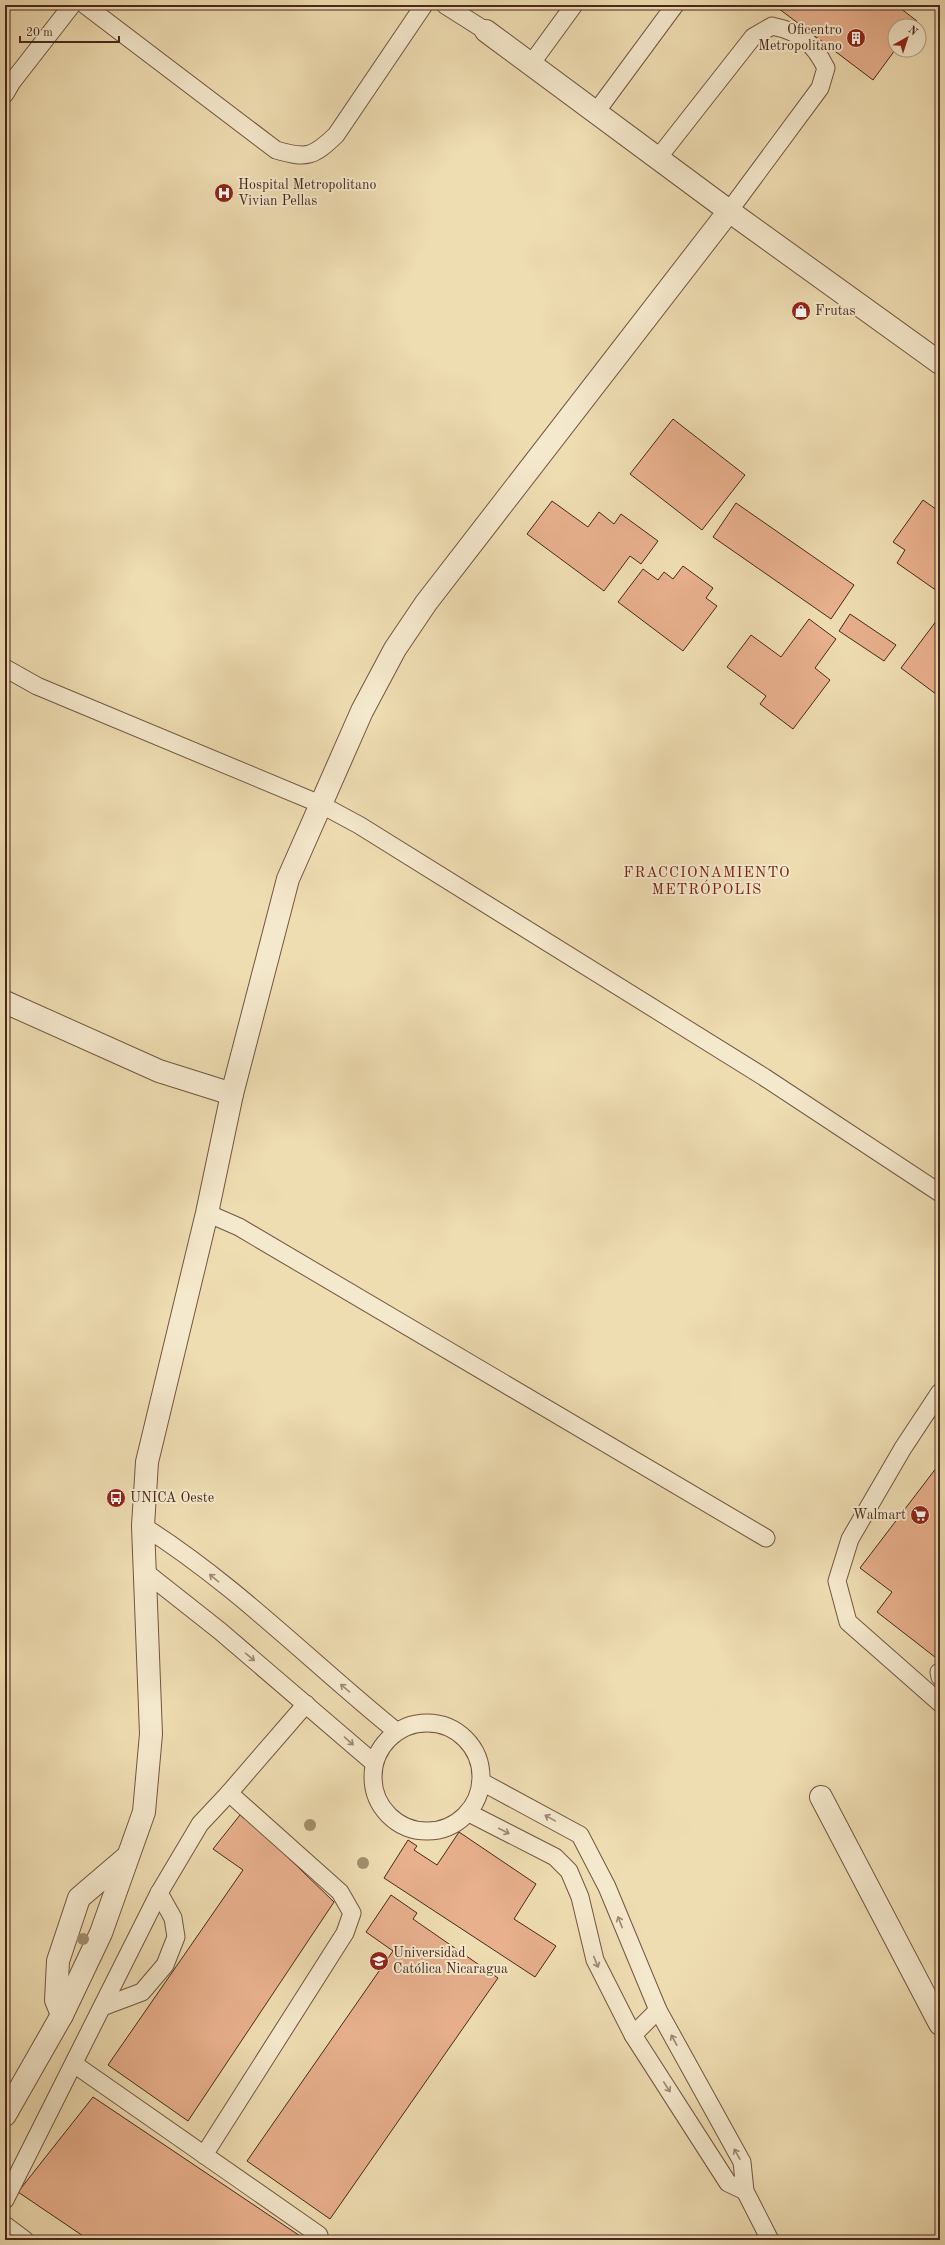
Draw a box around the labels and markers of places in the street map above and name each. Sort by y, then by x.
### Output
place label: Oficentro Metropolitano [758,23,842,53]
building icon: Oficentro Metropolitano [845,27,867,49]
place label: Hospital Metropolitano Vivian Pellas [238,178,376,208]
hospital icon: Hospital Metropolitano Vivian Pellas [213,182,235,204]
shop icon: Frutas [790,300,812,322]
place label: Frutas [815,304,856,318]
bus stop icon: UNICA Oeste [105,1487,127,1509]
place label: UNICA Oeste [130,1491,214,1505]
supermarket icon: Walmart [909,1504,931,1526]
place label: Walmart [853,1508,906,1522]
place label: Universidad Católica Nicaragua [393,1946,508,1976]
school or university icon: Universidad Católica Nicaragua [368,1950,390,1972]

